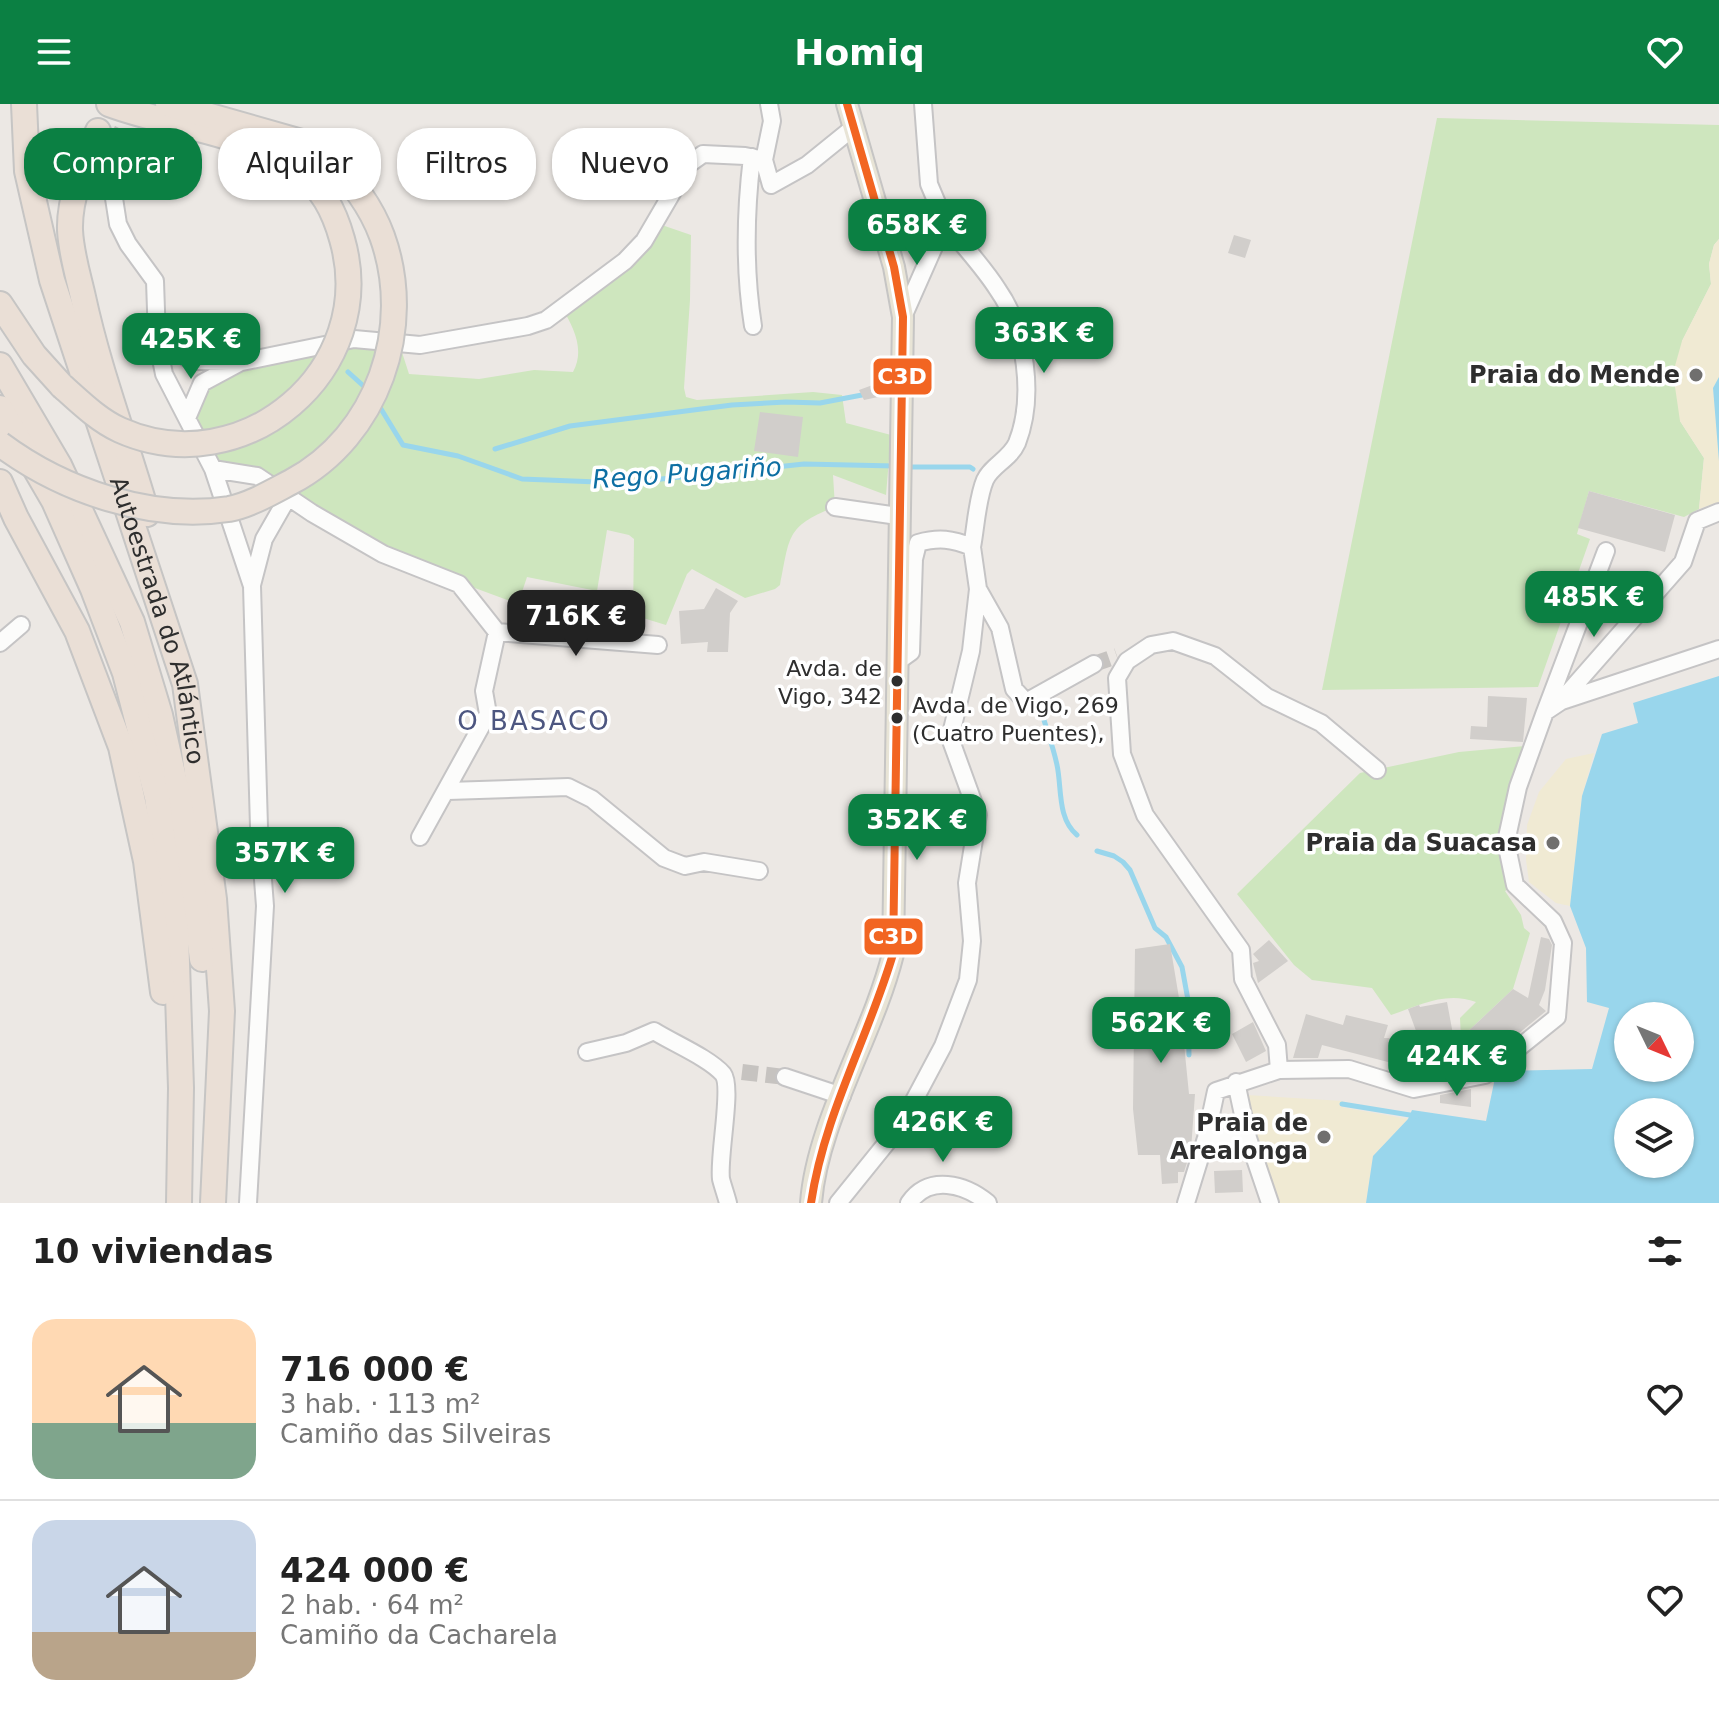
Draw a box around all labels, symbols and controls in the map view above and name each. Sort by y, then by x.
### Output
icon: menu [32,30,76,74]
icon: heart [1643,30,1687,74]
text: Homiq [794,32,925,73]
chip: Comprar [24,128,202,200]
chip: Alquilar [218,128,381,200]
chip: Filtros [397,128,536,200]
chip: Nuevo [552,128,697,200]
pin: 658K € [852,199,982,267]
text: 658K € [866,210,968,240]
pin: 363K € [979,307,1109,375]
pin: 425K € [126,313,256,381]
text: 363K € [993,318,1095,348]
text: 425K € [140,324,242,354]
line badge: C3D [872,357,933,396]
place label: Praia do Mende [1469,361,1680,389]
text: C3D [877,364,927,389]
marker: Praia do Mende [1687,366,1705,384]
water label: Rego Pugariño [591,451,783,495]
street label: Autoestrada do Atlántico [104,473,210,766]
pin: 485K € [1529,571,1659,639]
text: 485K € [1543,582,1645,612]
pin: 716K € [511,590,641,658]
text: 716K € [525,601,627,631]
place label: Avda. de Vigo, 342 [778,656,882,709]
marker: Avda. de Vigo, 342 [889,673,905,689]
place label: Avda. de Vigo, 269 (Cuatro Puentes), [912,693,1119,746]
district label: O BASACO [457,706,611,736]
marker: Avda. de Vigo, 269 (Cuatro Puentes), [889,710,905,726]
pin: 352K € [852,794,982,862]
text: 352K € [866,805,968,835]
pin: 357K € [220,827,350,895]
place label: Praia da Suacasa [1305,829,1537,857]
marker: Praia da Suacasa [1544,834,1562,852]
text: 357K € [234,838,336,868]
line badge: C3D [863,917,924,956]
text: C3D [868,924,918,949]
pin: 562K € [1096,997,1226,1065]
north arrow [1614,1002,1694,1082]
map controls [1614,1002,1694,1178]
text: 562K € [1110,1008,1212,1038]
pin: 424K € [1392,1030,1522,1098]
text: 424K € [1406,1041,1508,1071]
pin: 426K € [878,1096,1008,1164]
button: layers [1614,1098,1694,1178]
text: 426K € [892,1107,994,1137]
place label: Praia de Arealonga [1170,1109,1308,1165]
marker: Praia de Arealonga [1315,1128,1333,1146]
icon: filters [1643,1229,1687,1273]
text: 10 viviendas [32,1231,274,1271]
text: 716 000 € [280,1349,469,1389]
icon: home [96,1351,192,1447]
icon: heart [1643,1377,1687,1421]
text: 3 hab. · 113 m² [280,1389,480,1419]
text: Camiño das Silveiras [280,1419,551,1449]
text: 424 000 € [280,1550,469,1590]
icon: home [96,1552,192,1648]
icon: heart [1643,1578,1687,1622]
text: 2 hab. · 64 m² [280,1590,464,1620]
text: Camiño da Cacharela [280,1620,558,1650]

